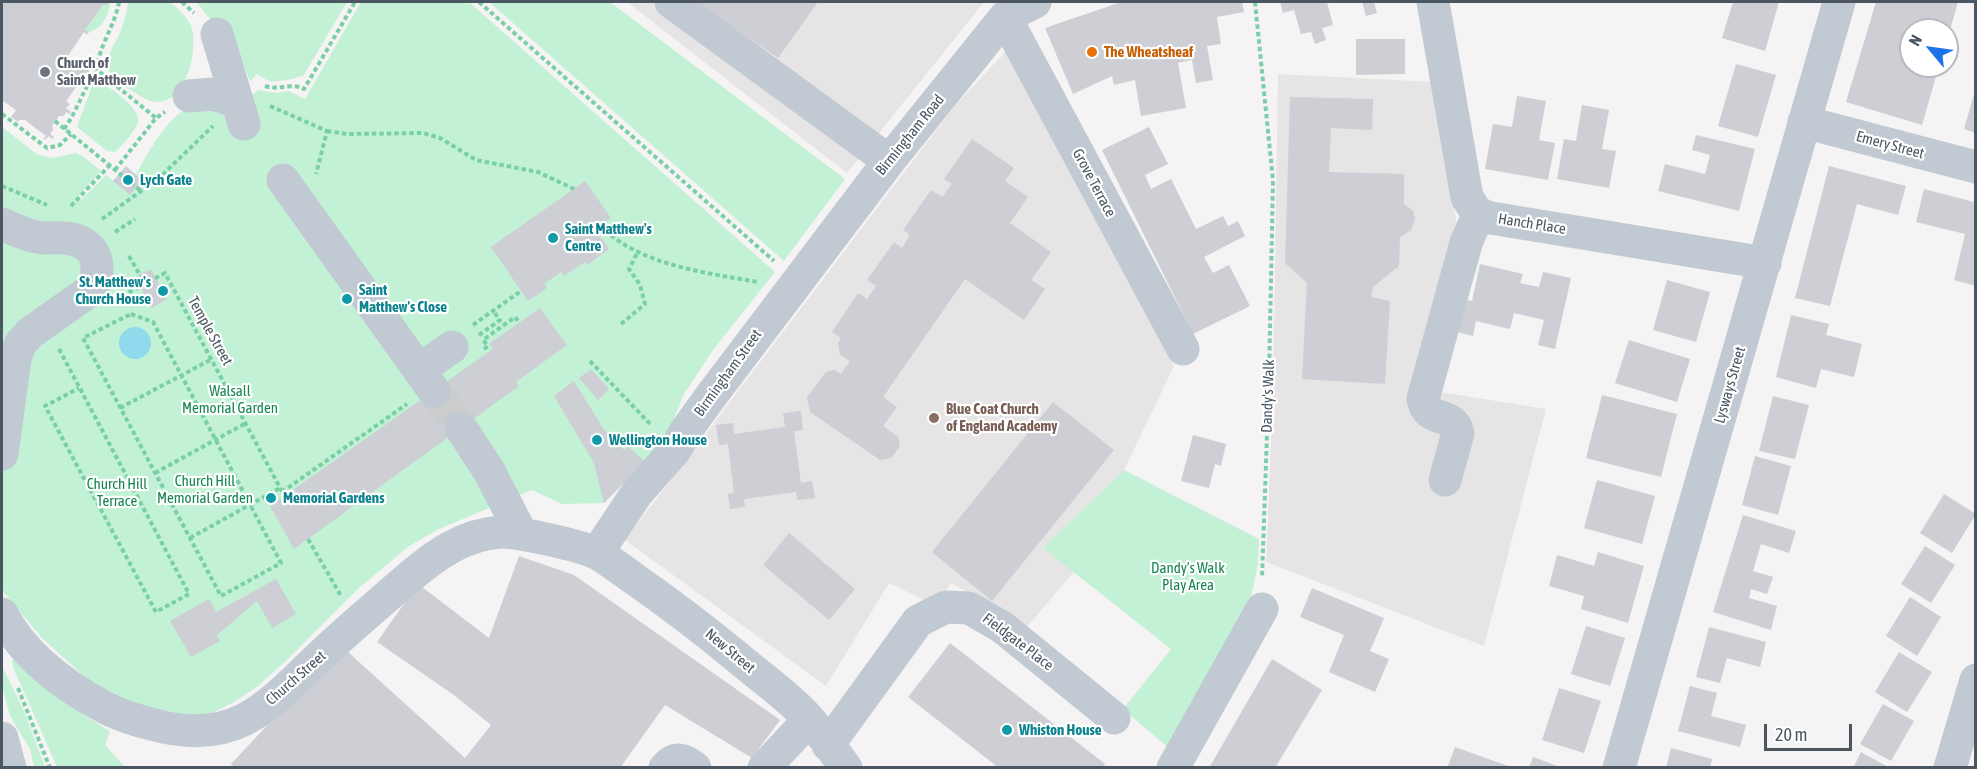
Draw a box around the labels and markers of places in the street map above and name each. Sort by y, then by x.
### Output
place label: The Wheatsheaf [1104,43,1193,61]
marker: The Wheatsheaf [1085,45,1099,59]
place label: Church of Saint Matthew [57,54,136,89]
marker: Church of Saint Matthew [38,65,52,79]
place label: Lych Gate [140,171,192,189]
marker: Lych Gate [121,173,135,187]
place label: Saint Matthew's Centre [565,220,652,255]
marker: Saint Matthew's Centre [546,231,560,245]
place label: St. Matthew's Church House [75,273,151,308]
place label: Saint Matthew's Close [359,281,447,316]
marker: St. Matthew's Church House [156,284,170,298]
marker: Saint Matthew's Close [340,292,354,306]
place label: Blue Coat Church of England Academy [946,400,1058,435]
marker: Blue Coat Church of England Academy [927,411,941,425]
place label: Wellington House [609,431,707,449]
marker: Wellington House [590,433,604,447]
place label: Memorial Gardens [283,489,384,507]
marker: Memorial Gardens [264,491,278,505]
place label: Whiston House [1019,721,1102,739]
marker: Whiston House [1000,723,1014,737]

